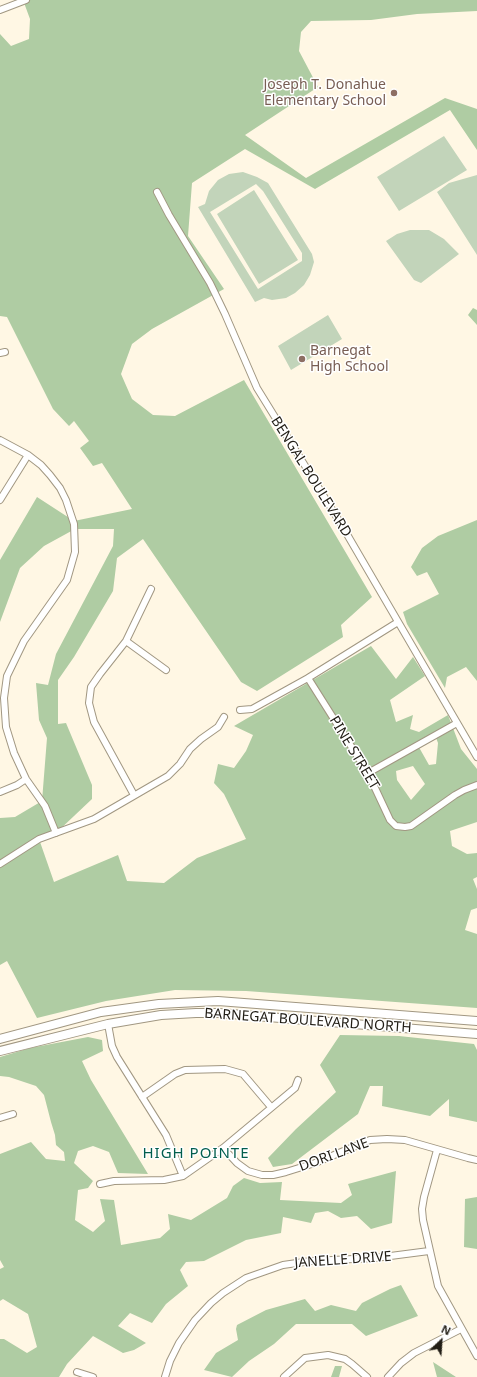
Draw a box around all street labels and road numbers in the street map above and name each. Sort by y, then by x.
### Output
street label: BENGAL BOULEVARD [267,414,355,540]
street label: PINE STREET [325,713,383,793]
street label: BARNEGAT BOULEVARD NORTH [204,1005,412,1037]
street label: DORI LANE [297,1135,371,1175]
street label: JANELLE DRIVE [294,1248,392,1272]

